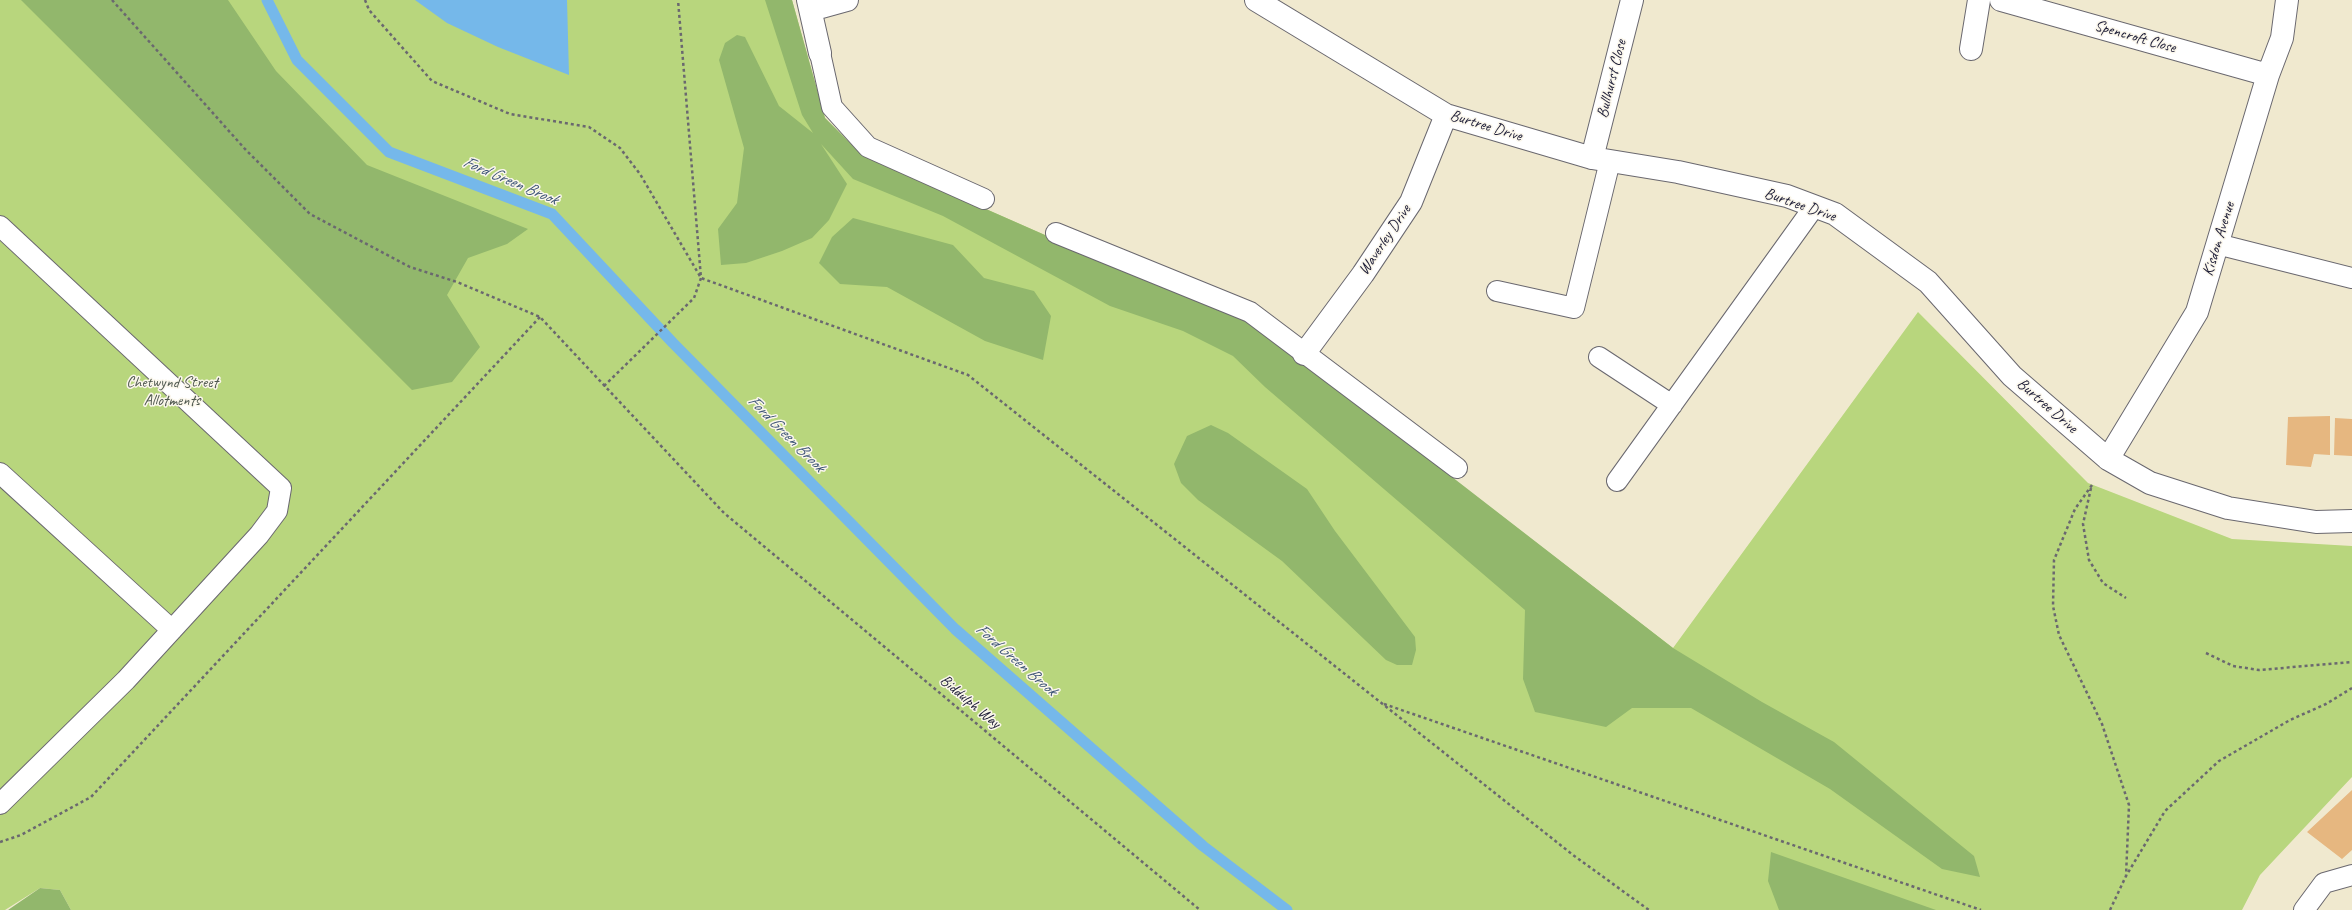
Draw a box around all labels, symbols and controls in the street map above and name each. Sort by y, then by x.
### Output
street label: Spencroft Close [2092,16,2178,58]
street label: Bullhurst Close [1593,38,1631,120]
street label: Burtree Drive [1448,106,1524,146]
water label: Ford Green Brook [460,152,560,210]
street label: Burtree Drive [1762,184,1838,226]
street label: Kisdon Avenue [2199,200,2239,278]
street label: Waverley Drive [1355,201,1415,279]
park label: Chetwynd Street Allotments [126,373,218,411]
street label: Burtree Drive [2013,374,2081,438]
water label: Ford Green Brook [743,391,829,477]
water label: Ford Green Brook [971,619,1061,701]
street label: Biddulph Way [936,671,1004,733]

